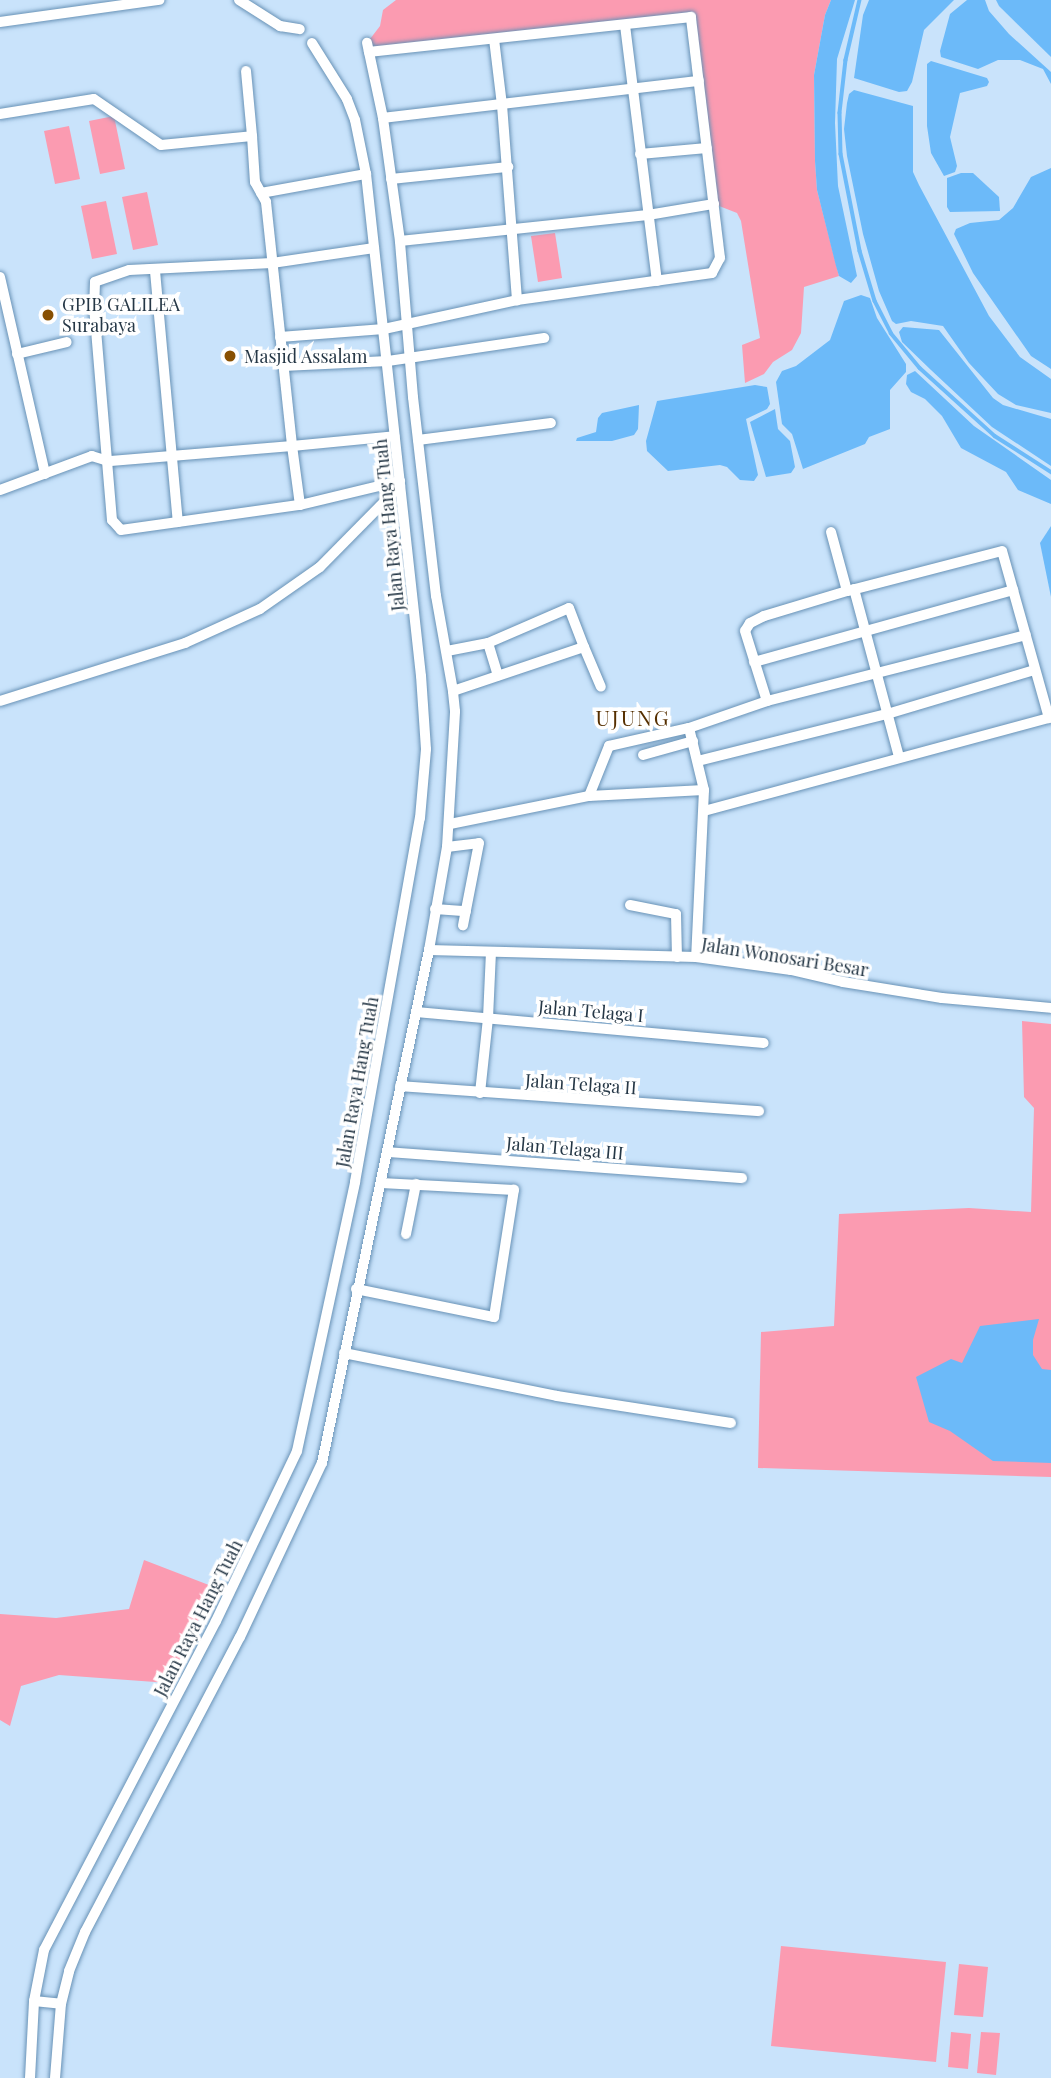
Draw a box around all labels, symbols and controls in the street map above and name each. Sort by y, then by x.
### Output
place label: GPIB GALILEA Surabaya [62,294,180,336]
marker: GPIB GALILEA Surabaya [40,307,56,323]
place label: Masjid Assalam [244,345,368,367]
marker: Masjid Assalam [222,348,238,364]
street label: Jalan Raya Hang Tuah [369,438,409,612]
district label: UJUNG [596,704,670,730]
street label: Jalan Wonosari Besar [700,933,870,981]
street label: Jalan Raya Hang Tuah [331,995,383,1169]
street label: Jalan Telaga I [537,996,645,1026]
street label: Jalan Telaga II [524,1069,638,1099]
street label: Jalan Telaga III [505,1132,625,1164]
street label: Jalan Raya Hang Tuah [149,1536,247,1700]

